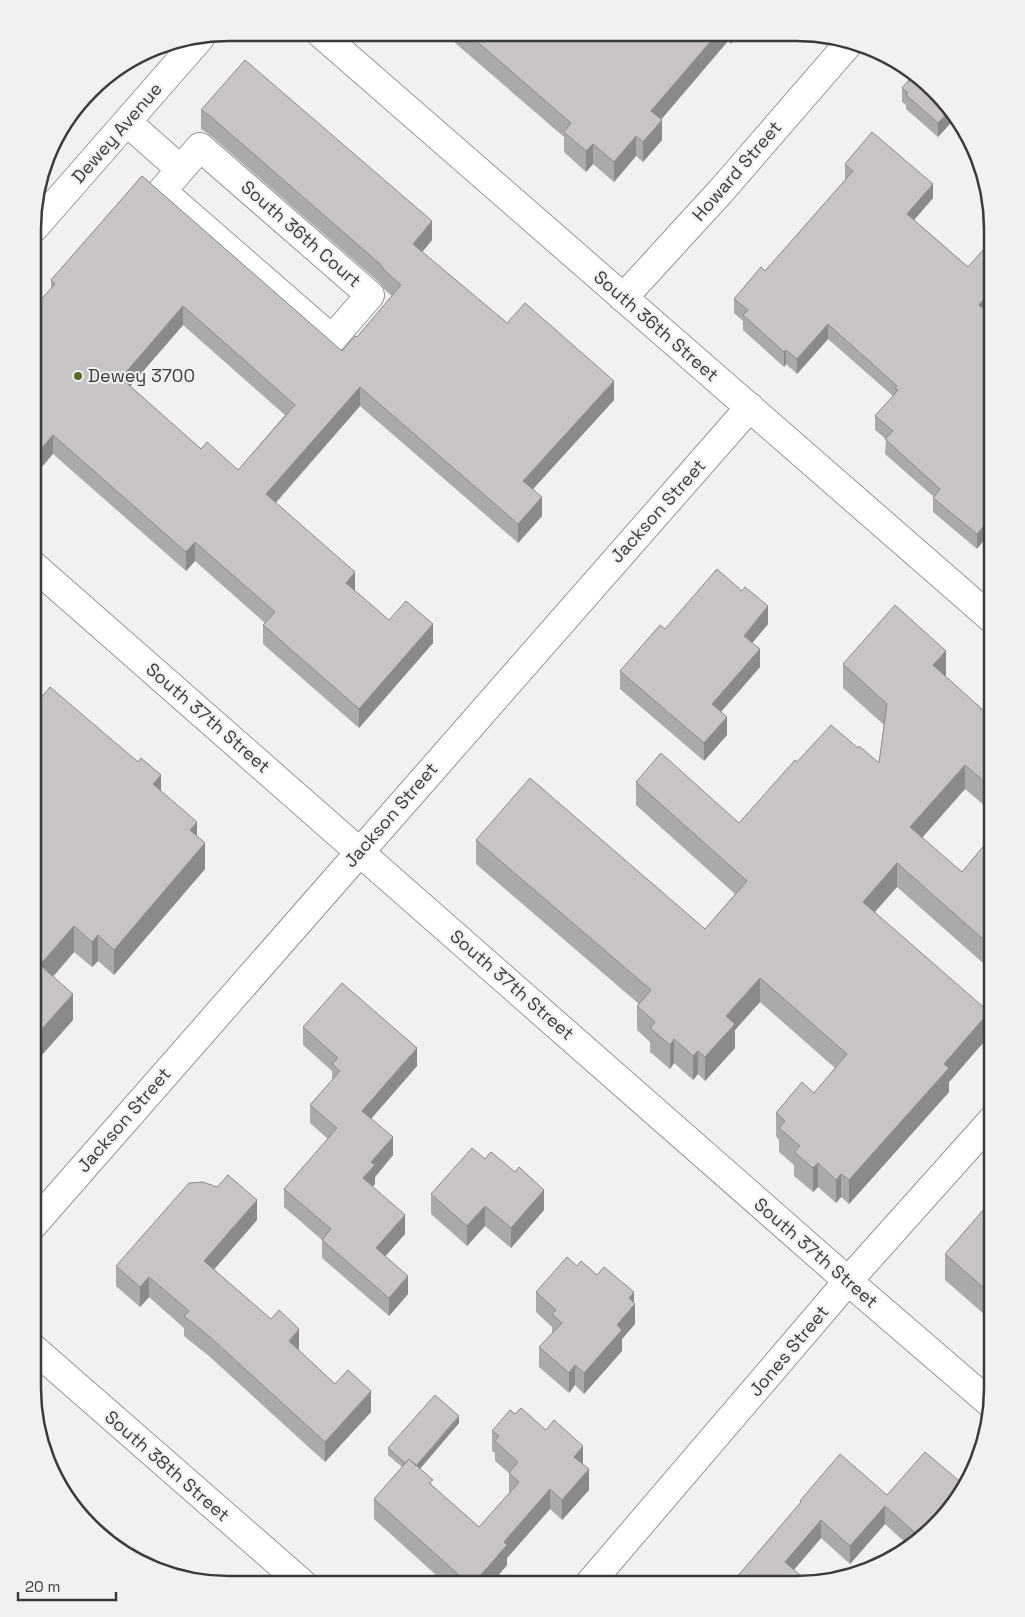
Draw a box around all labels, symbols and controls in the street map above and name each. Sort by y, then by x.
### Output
street label: Dewey Avenue [67,77,167,188]
street label: Howard Street [687,116,786,225]
street label: South 36th Court [237,175,366,292]
street label: South 36th Street [589,265,723,386]
place label: Dewey 3700 [88,364,195,387]
marker: Dewey 3700 [72,370,84,382]
street label: Jackson Street [605,454,710,567]
street label: South 37th Street [142,657,275,778]
street label: Jackson Street [339,757,443,872]
street label: South 37th Street [446,924,579,1045]
street label: Jackson Street [72,1062,176,1177]
street label: South 37th Street [750,1192,883,1313]
street label: Jones Street [744,1300,833,1401]
street label: South 38th Street [100,1405,235,1526]
scale bar [18,1570,115,1602]
text: 20 m [25,1577,60,1596]

